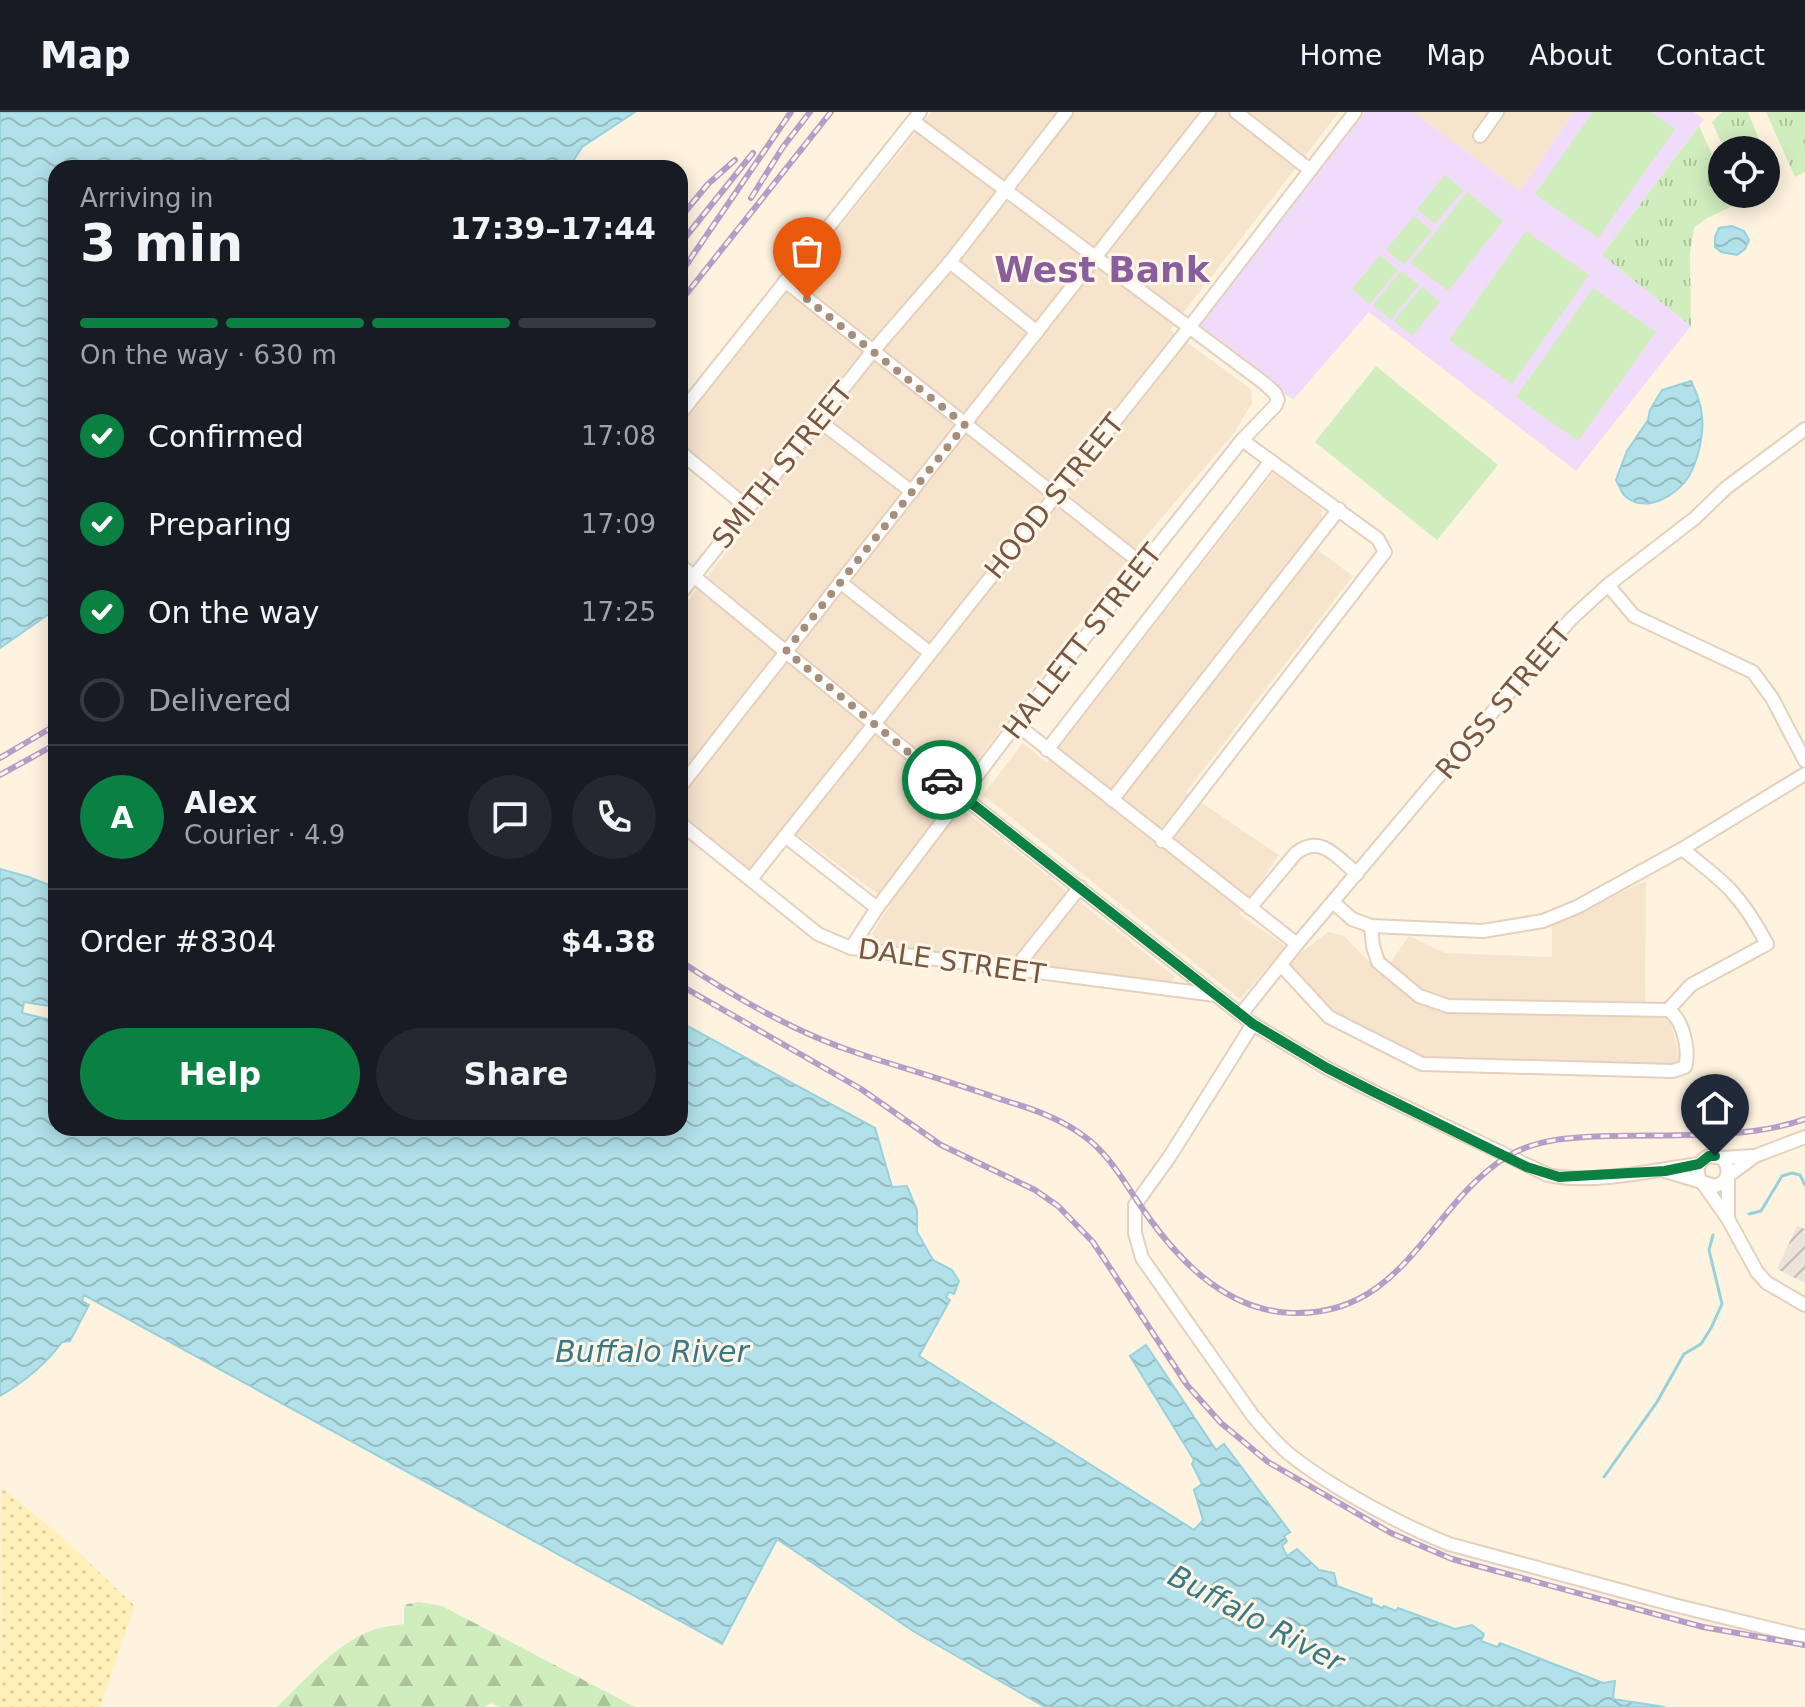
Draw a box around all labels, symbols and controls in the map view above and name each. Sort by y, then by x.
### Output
text: Map [40,33,131,77]
text: Home [1299,39,1382,72]
text: Map [1426,39,1485,72]
text: About [1529,39,1612,72]
text: Contact [1656,39,1765,72]
map controls [1708,136,1780,208]
button: locate [1708,136,1780,208]
text: Arriving in [80,183,214,213]
text: 17:39–17:44 [450,211,656,246]
text: 3 min [80,213,243,273]
pin [773,217,841,299]
icon: bag [785,229,829,273]
district label: West Bank [994,249,1211,290]
text: On the way · 630 m [80,340,337,370]
street label: SMITH STREET [705,375,860,555]
street label: HOOD STREET [978,407,1131,585]
icon: check [80,414,124,458]
text: Confirmed [148,419,304,454]
text: 17:08 [581,421,656,451]
icon: check [80,502,124,546]
text: Preparing [148,507,292,542]
text: 17:09 [581,509,656,539]
street label: HALLETT STREET [996,536,1169,745]
icon: check [80,590,124,634]
text: On the way [148,595,320,630]
text: 17:25 [581,597,656,627]
street label: ROSS STREET [1429,616,1579,786]
text: Delivered [148,683,292,718]
courier [902,740,982,820]
icon: car [920,758,964,802]
button: chat [468,775,552,859]
button: phone [572,775,656,859]
text: Alex [184,785,257,820]
text: A [110,800,134,835]
text: Courier · 4.9 [184,820,345,850]
text: Order #8304 [80,924,276,959]
text: $4.38 [561,924,656,959]
street label: DALE STREET [856,932,1049,991]
button: Help [80,1028,360,1120]
button: Share [376,1028,656,1120]
pin [1681,1074,1749,1156]
icon: home [1693,1086,1737,1130]
water label: Buffalo River [555,1334,750,1369]
water label: Buffalo River [1163,1558,1351,1680]

